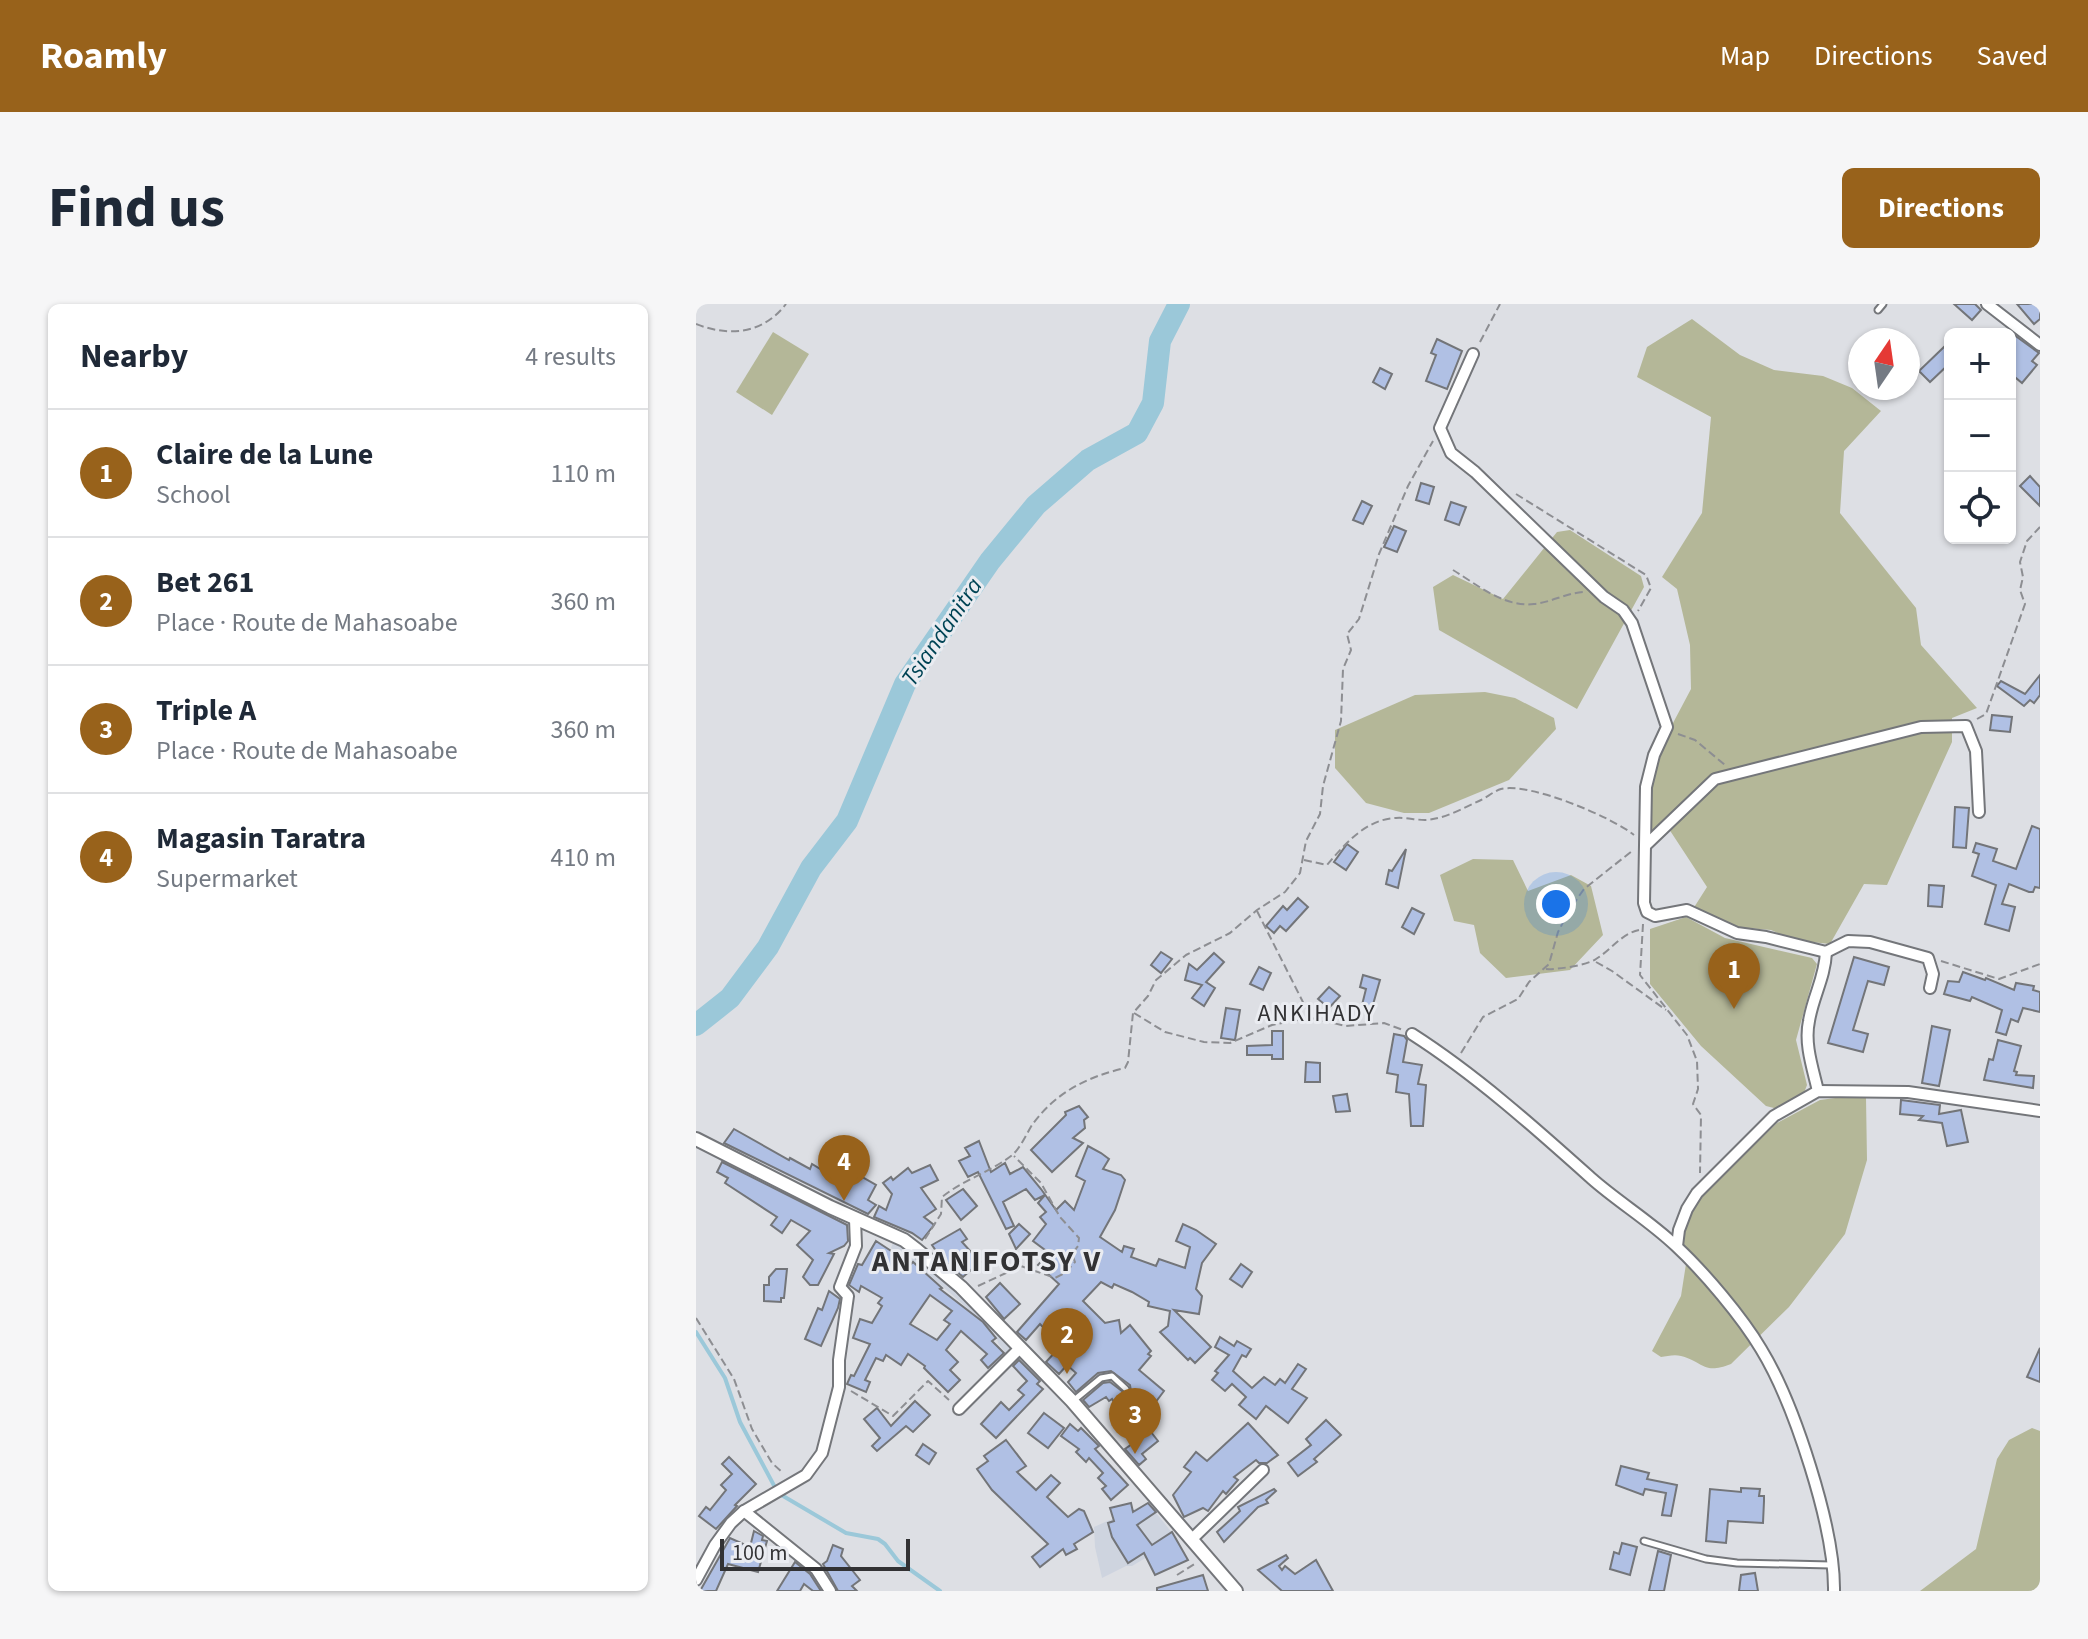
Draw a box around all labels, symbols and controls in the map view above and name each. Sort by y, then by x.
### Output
text: Roamly [40,29,167,83]
text: Map [1720,36,1770,76]
text: Directions [1814,36,1933,76]
text: Saved [1977,36,2048,76]
button: Directions [1842,168,2040,248]
text: Find us [48,169,225,248]
north arrow [1848,328,1920,400]
map controls [1944,328,2016,544]
button: + [1944,328,2016,400]
text: Nearby [80,332,188,381]
text: 4 results [525,338,616,375]
button: − [1944,400,2016,472]
text: Claire de la Lune [156,433,373,476]
text: 1 [99,455,113,492]
text: 110 m [550,455,616,492]
button: locate [1944,472,2016,544]
text: School [156,476,231,513]
text: Bet 261 [156,561,254,604]
water label: Tsiandanitra [893,571,991,693]
text: 2 [99,583,113,620]
text: 360 m [550,583,616,620]
text: Place · Route de Mahasoabe [156,604,458,641]
text: Triple A [156,689,256,732]
text: 3 [99,711,113,748]
text: 360 m [550,711,616,748]
text: Place · Route de Mahasoabe [156,732,458,769]
text: Magasin Taratra [156,817,366,860]
text: 4 [99,839,113,876]
text: 410 m [550,839,616,876]
text: Supermarket [156,860,298,897]
your location [1536,884,1576,924]
pin: 1 [1708,943,1760,1009]
district label: ANKIHADY [1257,996,1377,1031]
pin: 4 [818,1135,870,1201]
district label: ANTANIFOTSY V [871,1240,1102,1283]
pin: 2 [1041,1308,1093,1374]
pin: 3 [1109,1388,1161,1454]
scale bar [720,1535,910,1571]
text: 100 m [732,1537,787,1569]

